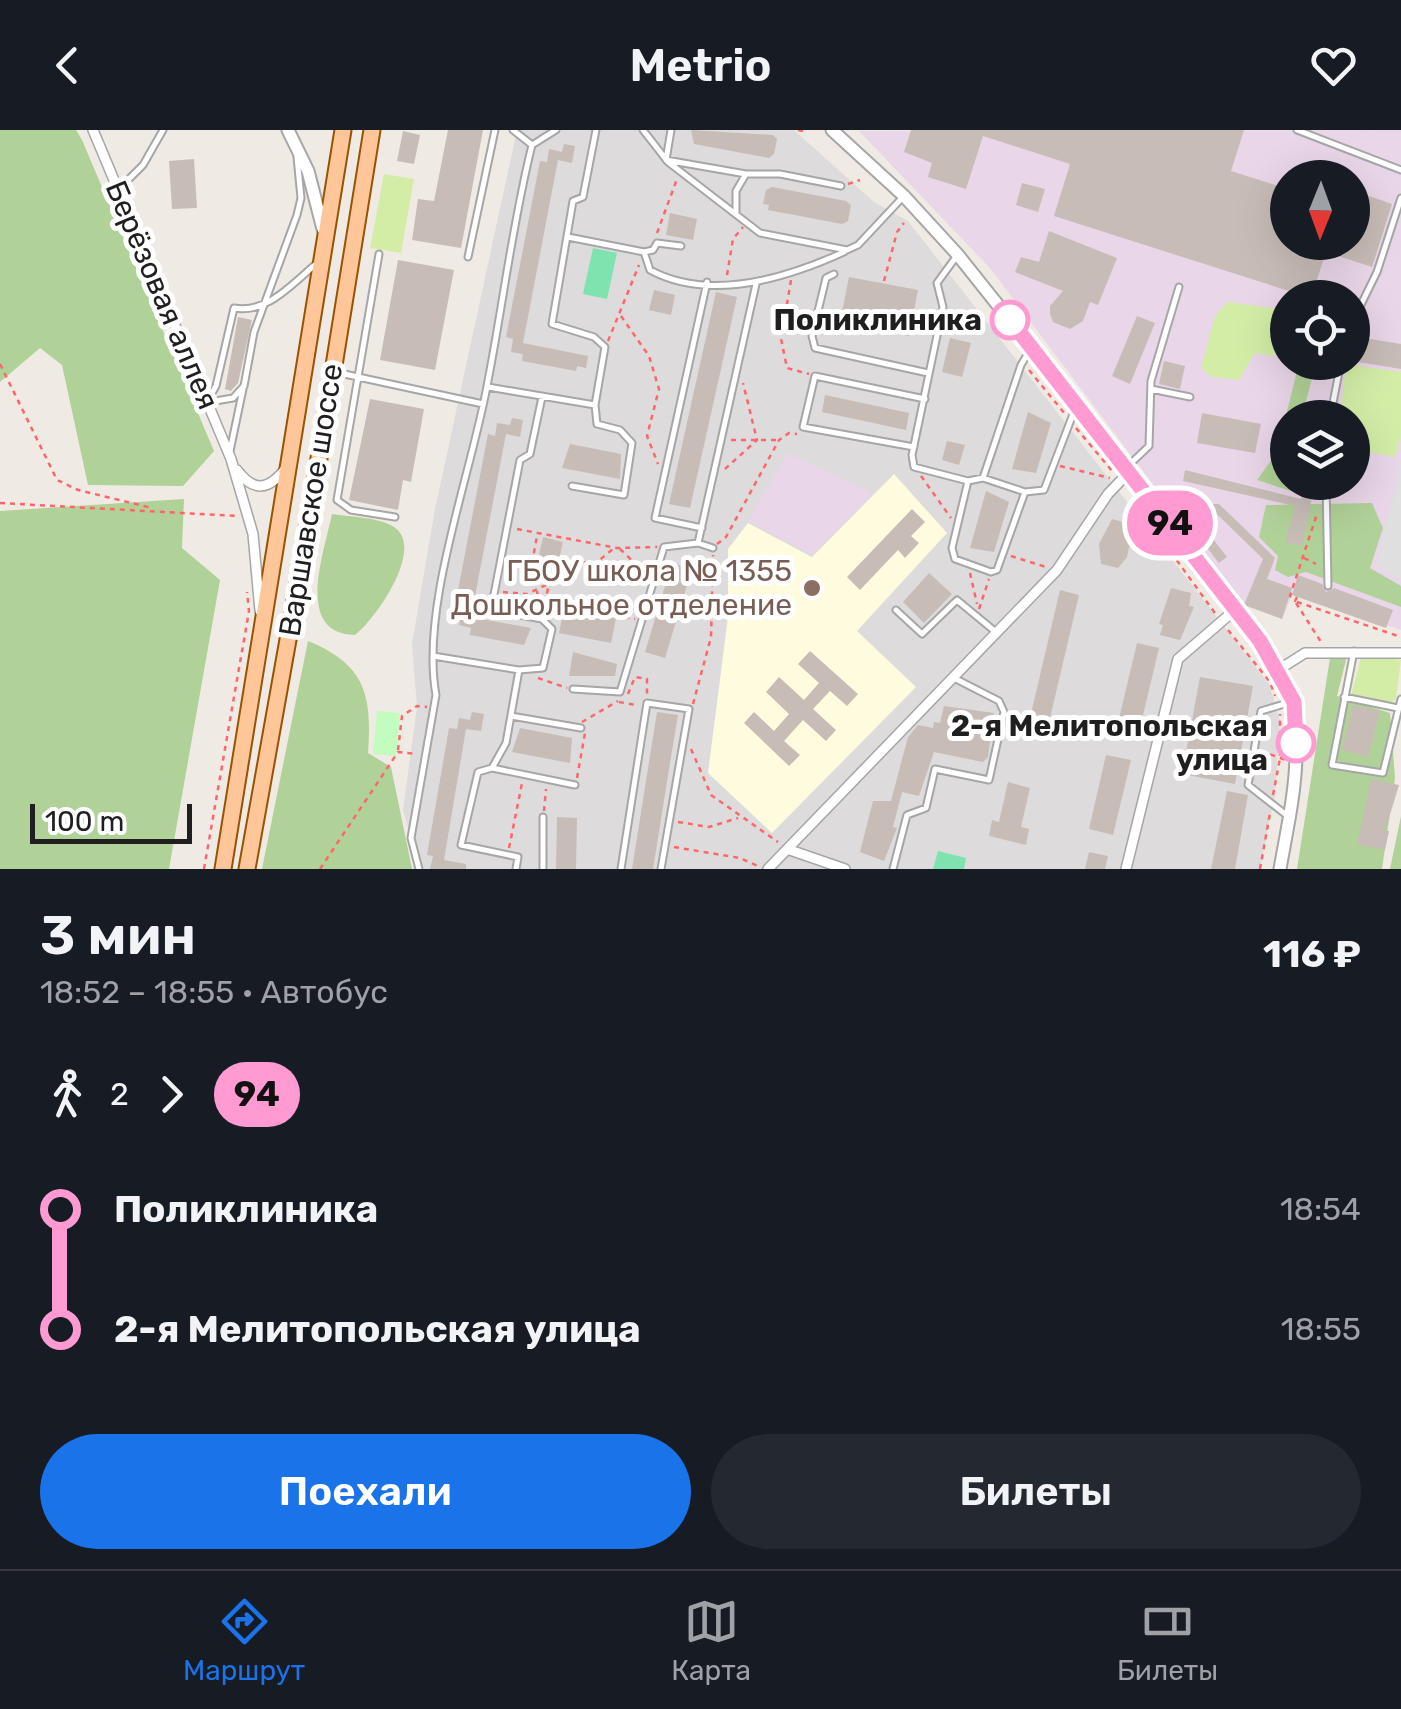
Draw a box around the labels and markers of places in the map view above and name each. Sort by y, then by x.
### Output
marker: Поликлиника [991,301,1029,339]
place label: Поликлиника [773,302,982,338]
place label: ГБОУ школа № 1355 Дошкольное отделение [451,553,792,623]
marker: ГБОУ школа № 1355 Дошкольное отделение [801,577,823,599]
place label: 2-я Мелитопольская улица [951,708,1268,778]
marker: 2-я Мелитопольская улица [1277,724,1315,762]

